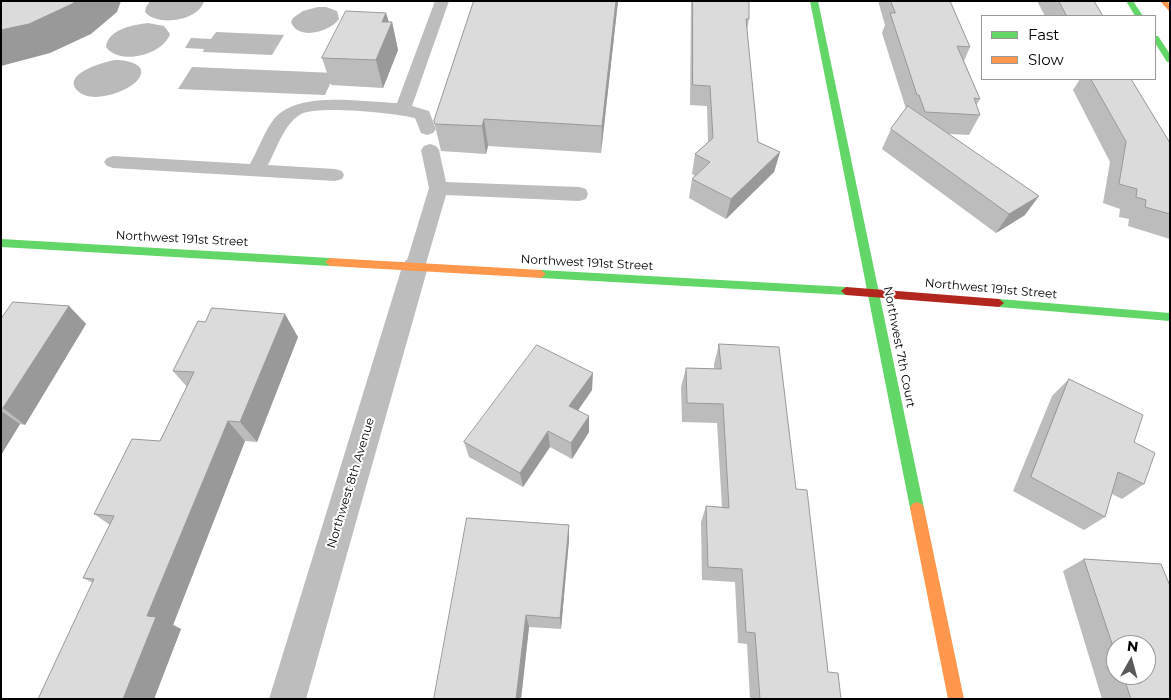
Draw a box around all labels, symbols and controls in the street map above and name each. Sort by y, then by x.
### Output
legend [981,15,1156,80]
text: Fast [1028,25,1059,44]
text: Slow [1028,50,1064,69]
street label: Northwest 191st Street [115,228,249,250]
street label: Northwest 191st Street [520,252,654,274]
street label: Northwest 191st Street [924,276,1058,302]
street label: Northwest 7th Court [880,285,918,409]
street label: Northwest 8th Avenue [324,416,378,550]
north arrow [1106,635,1156,685]
text: N [1126,636,1139,656]

